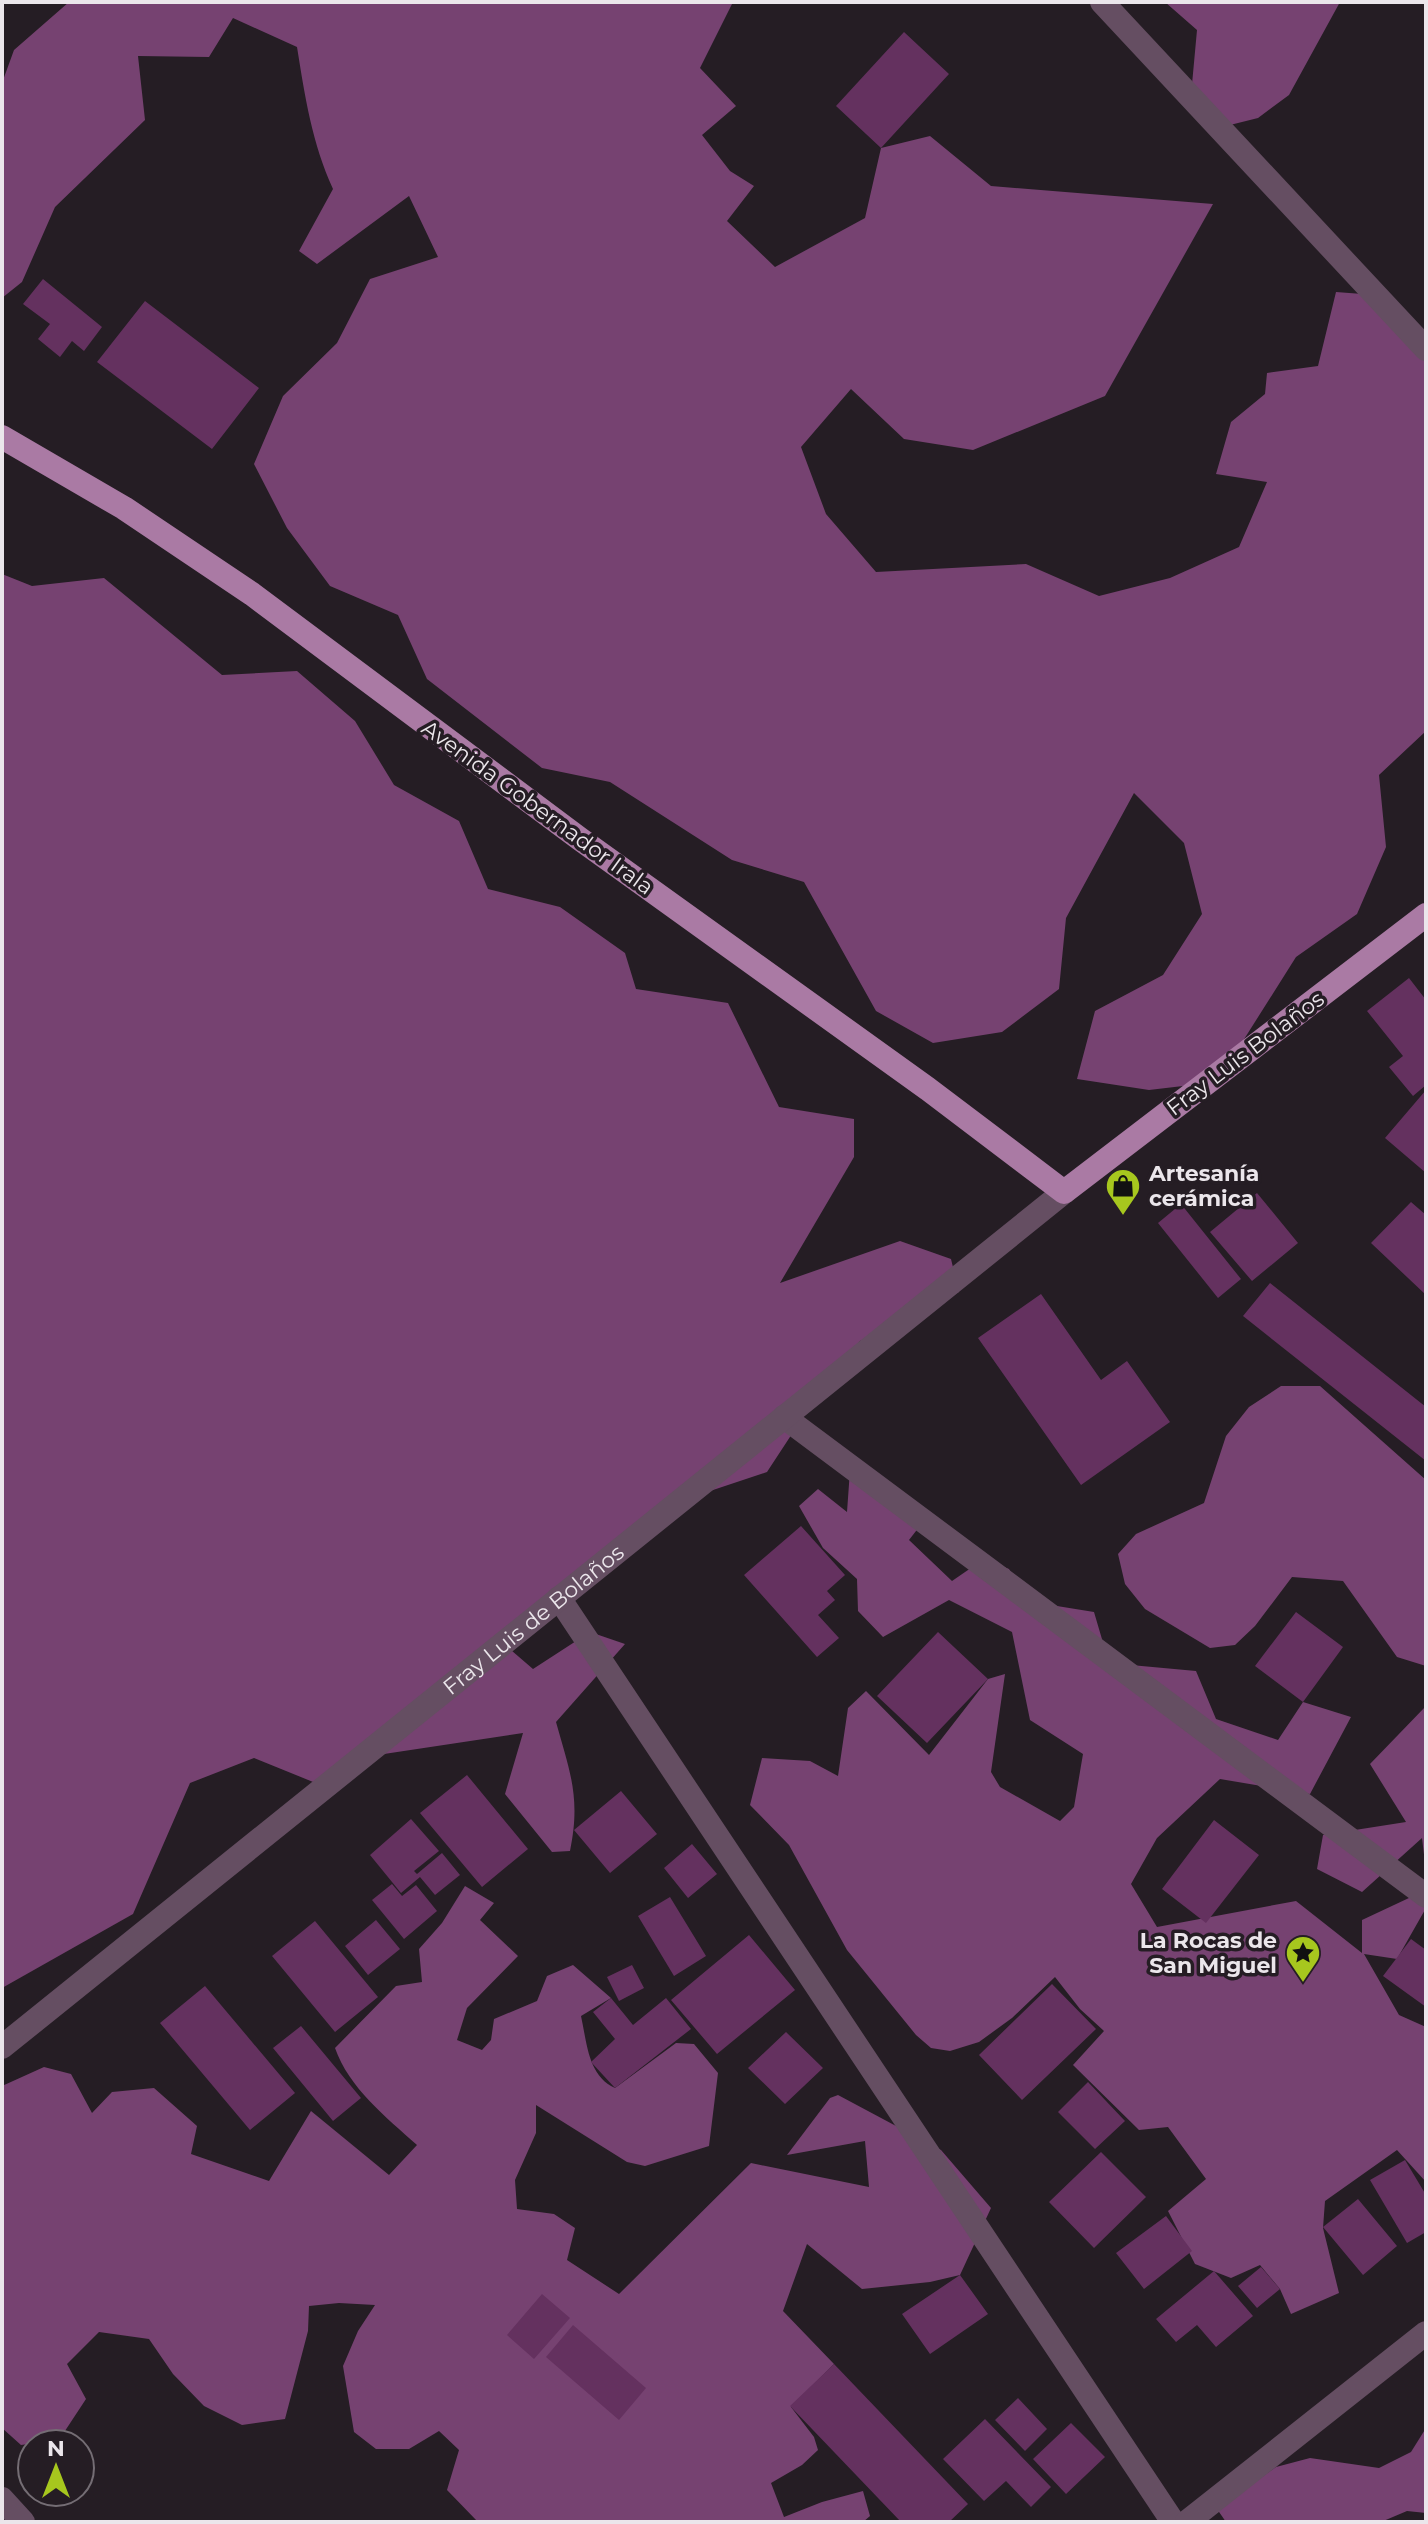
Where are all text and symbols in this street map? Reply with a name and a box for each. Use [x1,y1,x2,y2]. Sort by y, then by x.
street label: Avenida Gobernador Irala [417,714,659,901]
street label: Fray Luis Bolaños [1161,985,1330,1122]
place label: Artesanía cerámica [1148,1160,1259,1212]
shop icon: Artesanía cerámica [1104,1167,1142,1217]
street label: Fray Luis de Bolaños [438,1539,630,1701]
place label: La Rocas de San Miguel [1140,1927,1277,1979]
place icon: La Rocas de San Miguel [1284,1934,1322,1984]
north arrow [16,2428,96,2508]
text: N [47,2435,65,2462]

